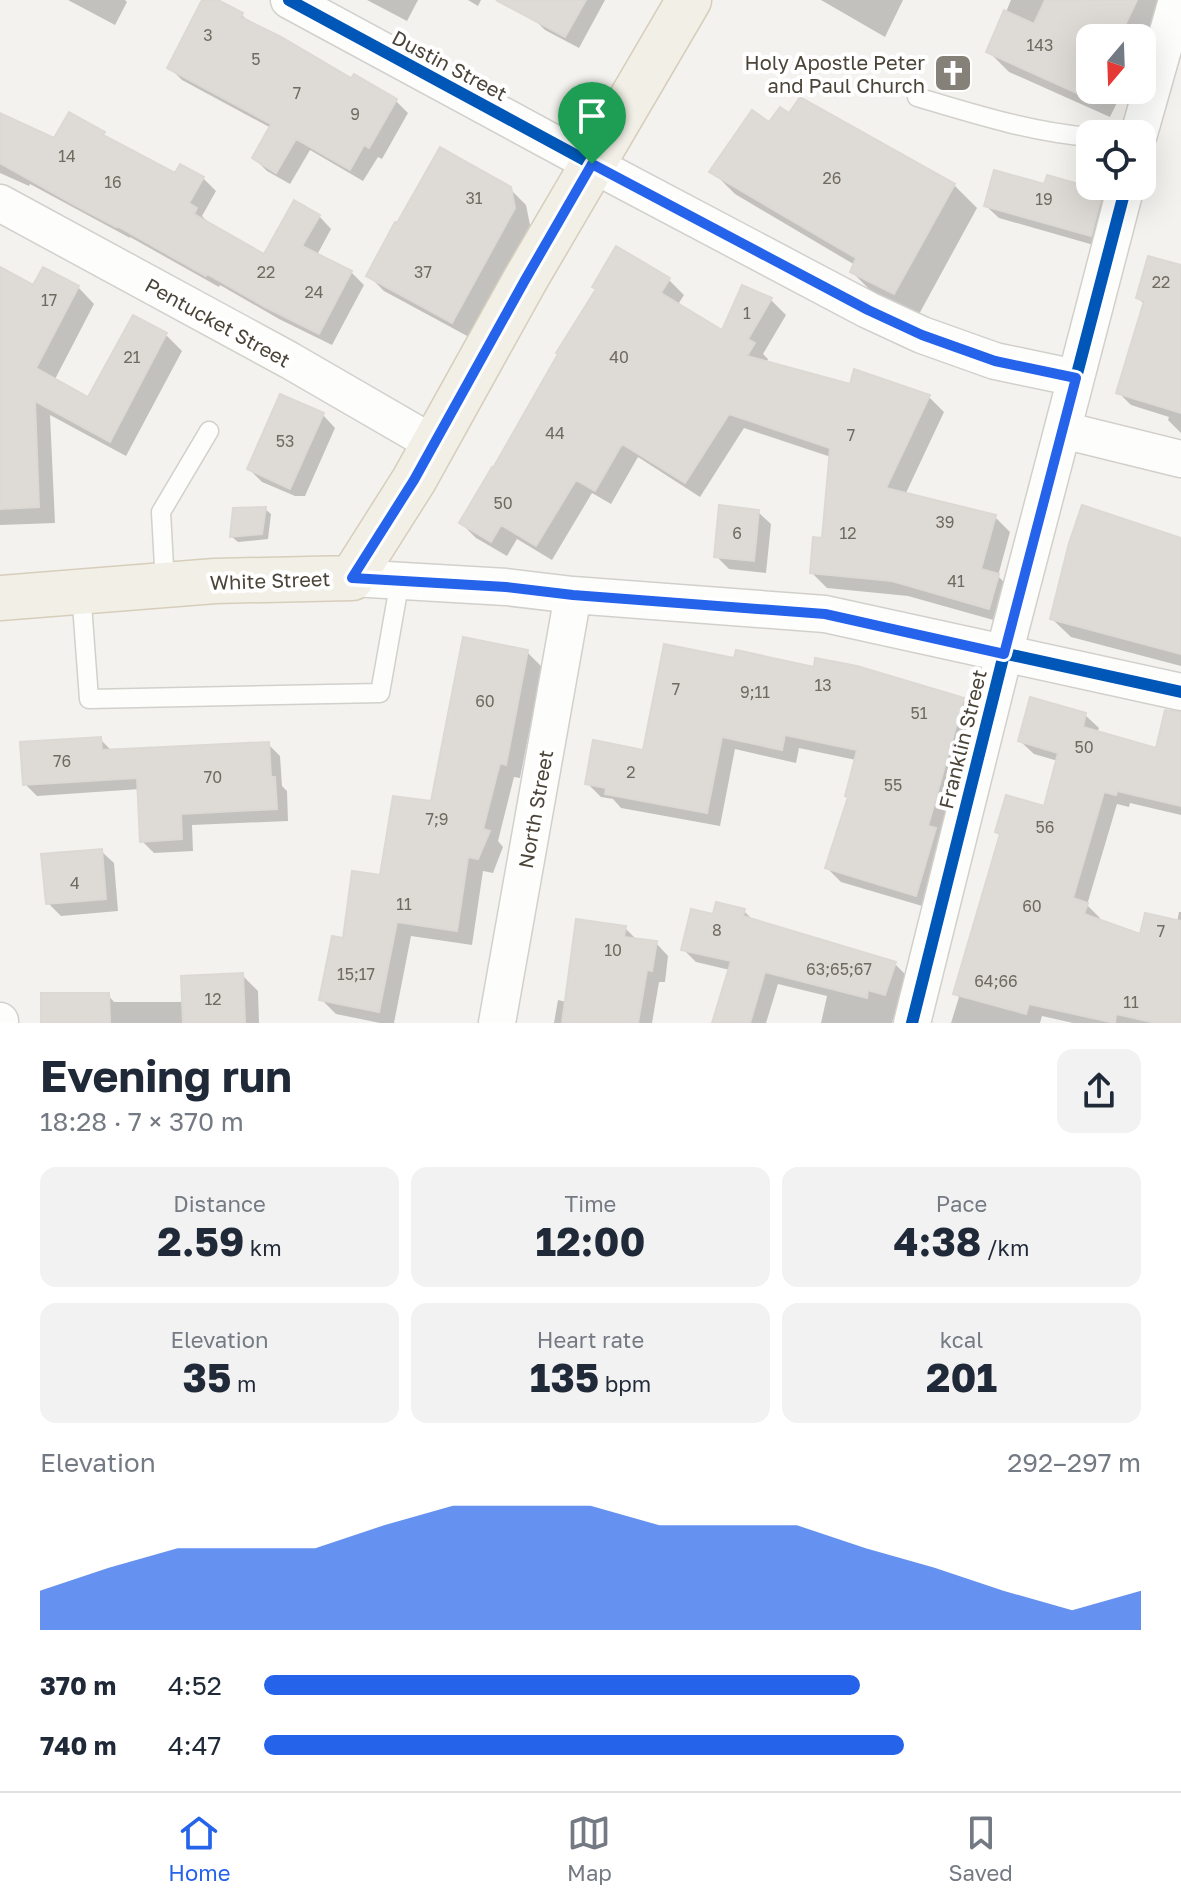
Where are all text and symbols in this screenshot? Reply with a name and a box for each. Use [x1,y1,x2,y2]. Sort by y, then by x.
north arrow [1076,24,1156,104]
map controls [1076,24,1156,200]
house number: 3 [203,25,213,45]
street label: Dustin Street [388,25,512,105]
house number: 143 [1027,35,1053,55]
house number: 5 [251,49,261,69]
place label: Holy Apostle Peter and Paul Church [745,50,925,97]
church icon: Holy Apostle Peter and Paul Church [932,52,974,94]
pin [558,82,626,164]
house number: 7 [293,83,301,103]
icon: arrive [570,94,614,138]
house number: 9 [350,104,360,124]
button: locate [1076,120,1156,200]
house number: 14 [58,146,76,166]
house number: 26 [823,168,841,188]
house number: 16 [104,172,122,192]
house number: 31 [465,188,483,208]
house number: 19 [1035,189,1053,209]
house number: 22 [257,262,275,282]
house number: 37 [414,262,432,282]
street label: Pentucket Street [141,272,295,372]
house number: 22 [1152,272,1170,292]
house number: 24 [304,282,324,302]
house number: 17 [41,290,57,310]
house number: 1 [743,303,751,323]
house number: 21 [123,347,141,367]
house number: 40 [609,347,629,367]
house number: 44 [545,423,565,443]
house number: 7 [847,425,855,445]
house number: 53 [276,431,294,451]
house number: 50 [493,493,513,513]
house number: 39 [935,512,955,532]
house number: 6 [732,523,742,543]
house number: 12 [839,523,857,543]
street label: White Street [209,566,331,594]
house number: 41 [947,571,965,591]
street label: Franklin Street [933,667,991,811]
house number: 13 [814,675,832,695]
house number: 7 [672,679,680,699]
house number: 9;11 [740,682,770,702]
house number: 60 [475,691,495,711]
house number: 51 [910,703,928,723]
house number: 50 [1074,737,1094,757]
street label: North Street [513,748,557,870]
house number: 76 [53,751,71,771]
house number: 2 [626,762,636,782]
house number: 70 [204,767,222,787]
house number: 55 [884,775,902,795]
house number: 7;9 [426,809,448,829]
house number: 56 [1036,817,1054,837]
house number: 4 [70,873,80,893]
house number: 11 [396,894,412,914]
house number: 60 [1022,896,1042,916]
house number: 8 [712,920,722,940]
house number: 7 [1157,921,1165,941]
house number: 10 [604,940,622,960]
house number: 63;65;67 [806,959,872,979]
house number: 15;17 [337,964,375,984]
house number: 64;66 [974,971,1018,991]
house number: 12 [204,989,222,1009]
house number: 11 [1123,992,1139,1012]
text: Evening run [40,1049,292,1102]
button: share [1057,1049,1141,1133]
text: 18:28 · 7 × 370 m [40,1106,244,1137]
text: Distance [173,1190,266,1217]
text: Time [565,1190,616,1217]
text: Pace [936,1190,987,1217]
text: 2.59 [157,1217,244,1265]
text: 12:00 [536,1217,645,1265]
text: 4:38 [894,1217,981,1265]
text: km [244,1234,282,1261]
text: /km [981,1234,1029,1261]
text: Elevation [171,1326,268,1353]
text: Heart rate [537,1326,644,1353]
text: kcal [940,1326,983,1353]
text: 35 [183,1353,231,1401]
text: 135 [530,1353,599,1401]
text: 201 [926,1353,997,1401]
text: m [231,1370,256,1397]
text: bpm [599,1370,651,1397]
text: Elevation [40,1447,156,1478]
text: 292–297 m [1007,1447,1141,1478]
text: 370 m [40,1670,116,1701]
text: 4:52 [168,1670,222,1701]
text: 740 m [40,1730,117,1761]
text: 4:47 [168,1730,221,1761]
tab: Home [168,1811,230,1886]
tab: Map [567,1811,612,1886]
tab: Saved [948,1811,1013,1886]

